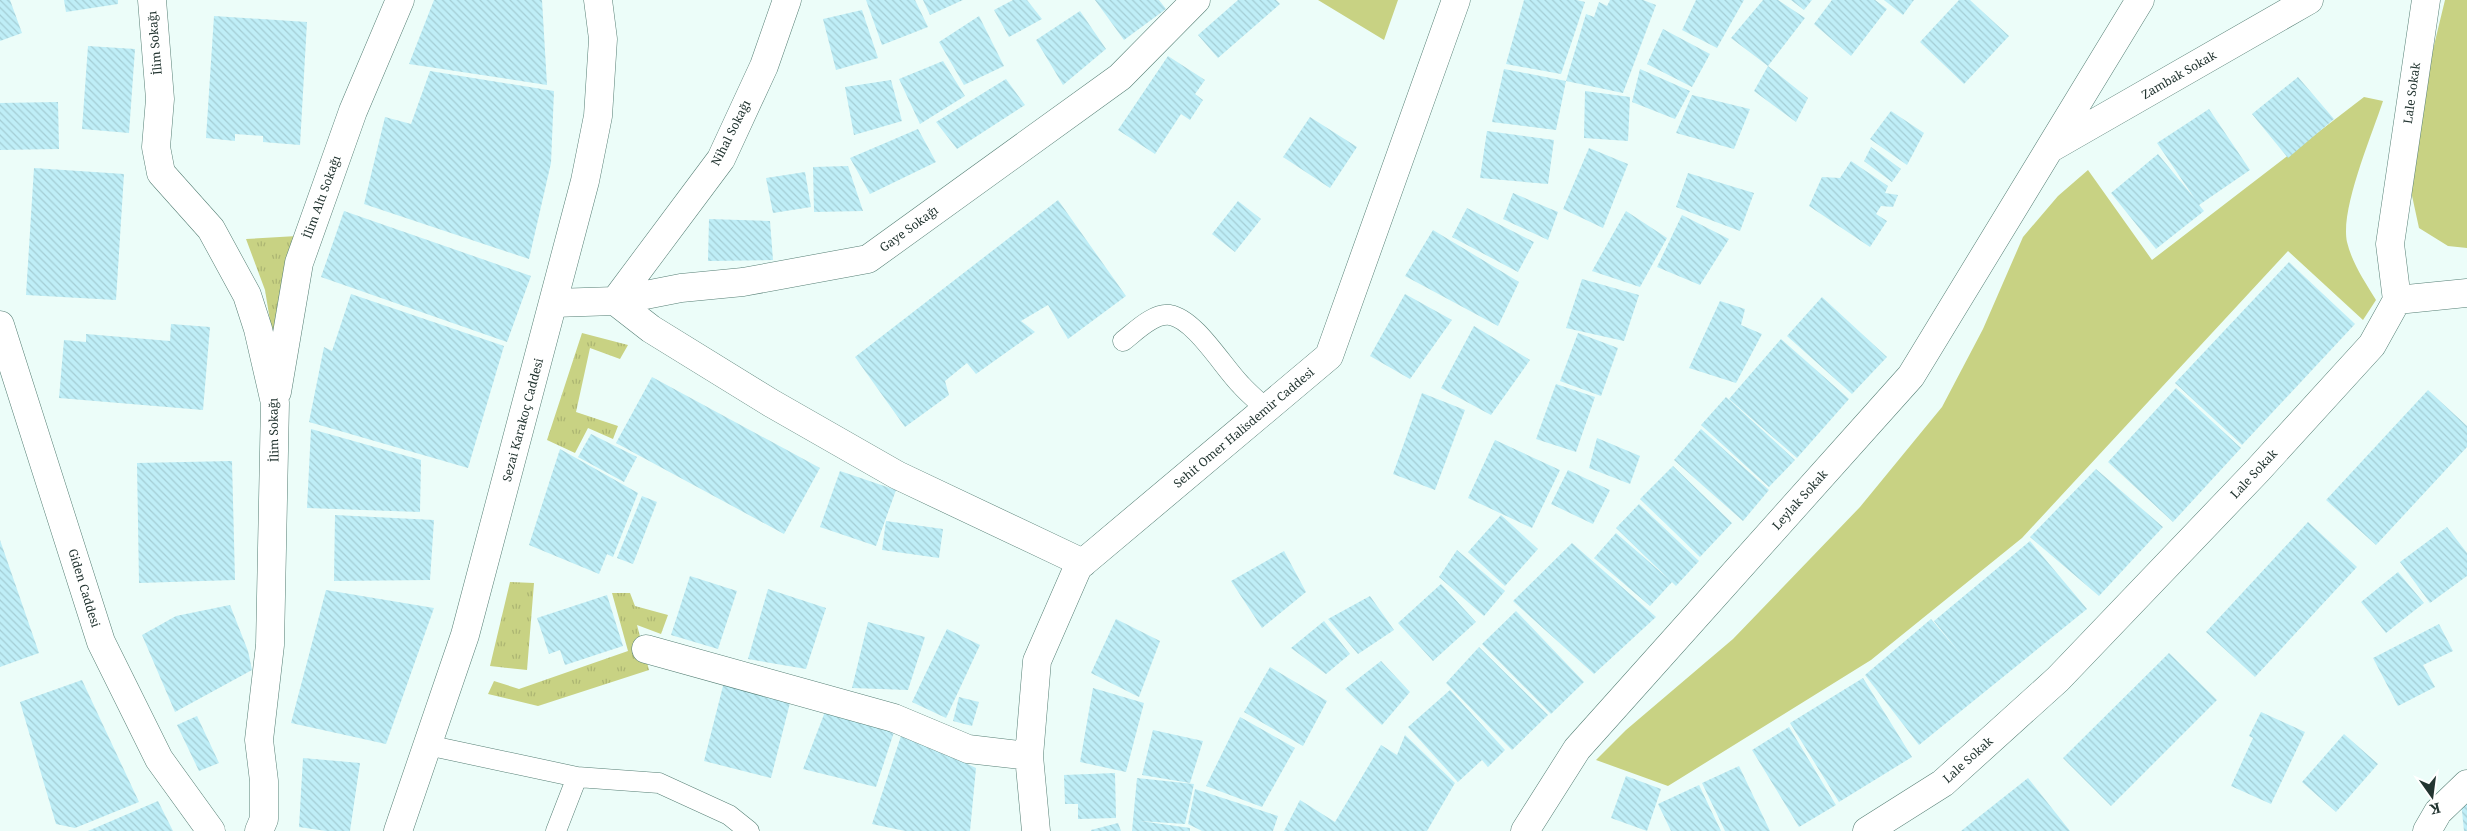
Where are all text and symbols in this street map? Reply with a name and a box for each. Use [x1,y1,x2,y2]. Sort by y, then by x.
street label: İlim Sokağı [143,10,166,76]
street label: Zambak Sokak [2138,46,2220,103]
street label: Lale Sokak [2399,60,2424,125]
street label: Nihal Sokağı [707,97,754,169]
street label: İlim Altı Sokağı [299,153,345,241]
street label: Gaye Sokağı [876,201,942,256]
street label: Sezai Karakoç Caddesi [498,356,547,484]
street label: Sehit Omer Halisdemir Caddesi [1170,364,1318,492]
street label: İlim Sokağı [264,398,283,462]
street label: Lale Sokak [2226,445,2282,502]
street label: Leylak Sokak [1768,465,1832,533]
street label: Giden Caddesi [64,546,105,630]
street label: Lale Sokak [1939,732,1997,787]
north arrow [2407,771,2457,821]
text: K [2427,799,2443,820]

